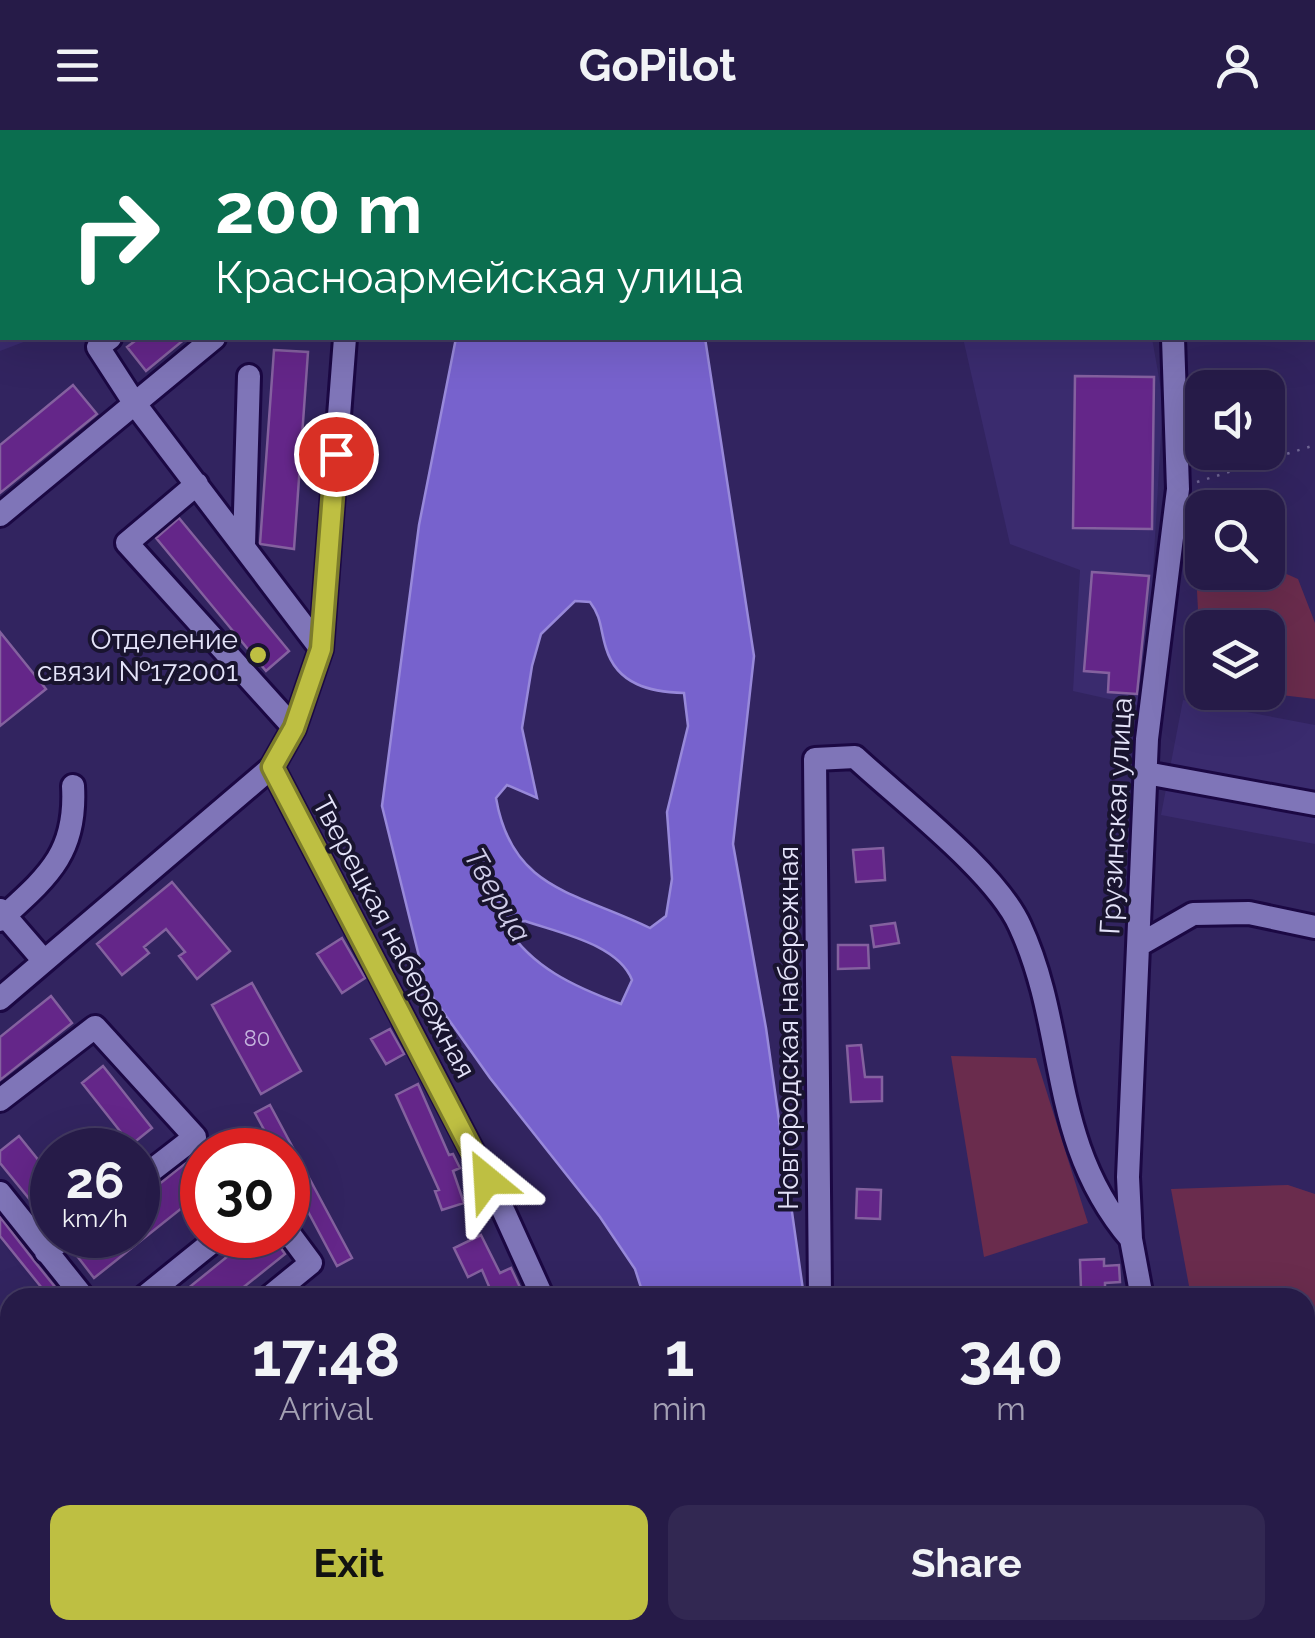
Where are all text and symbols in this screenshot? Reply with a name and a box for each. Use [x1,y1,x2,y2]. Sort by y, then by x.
icon: menu [50,38,105,93]
icon: person [1210,38,1265,93]
text: GoPilot [579,39,736,92]
text: 200 m [215,167,422,249]
icon: right [50,170,180,300]
text: Красноармейская улица [215,251,744,304]
map controls [1185,370,1285,710]
button: sound [1185,370,1285,470]
pin [294,412,379,497]
icon: arrive [309,427,364,482]
button: search [1185,490,1285,590]
button: layers [1185,610,1285,710]
place label: Отделение связи №172001 [37,623,238,688]
marker: Отделение связи №172001 [247,644,269,666]
street label: Грузинская улица [1093,697,1139,935]
street label: Тверецкая набережная [306,791,482,1083]
water label: Тверца [457,842,539,948]
street label: Новгородская набережная [772,846,805,1210]
house number: 80 [244,1025,270,1051]
speed limit sign: 30 [180,1128,310,1258]
position arrow [435,1128,539,1232]
text: 26 [66,1151,124,1210]
text: km/h [62,1203,128,1233]
text: 17:48 [252,1320,400,1390]
text: 1 [665,1320,694,1390]
text: 340 [959,1320,1063,1390]
text: Arrival [279,1390,373,1427]
text: min [652,1390,707,1427]
text: m [996,1390,1026,1427]
button: Exit [50,1505,648,1620]
button: Share [668,1505,1265,1620]

